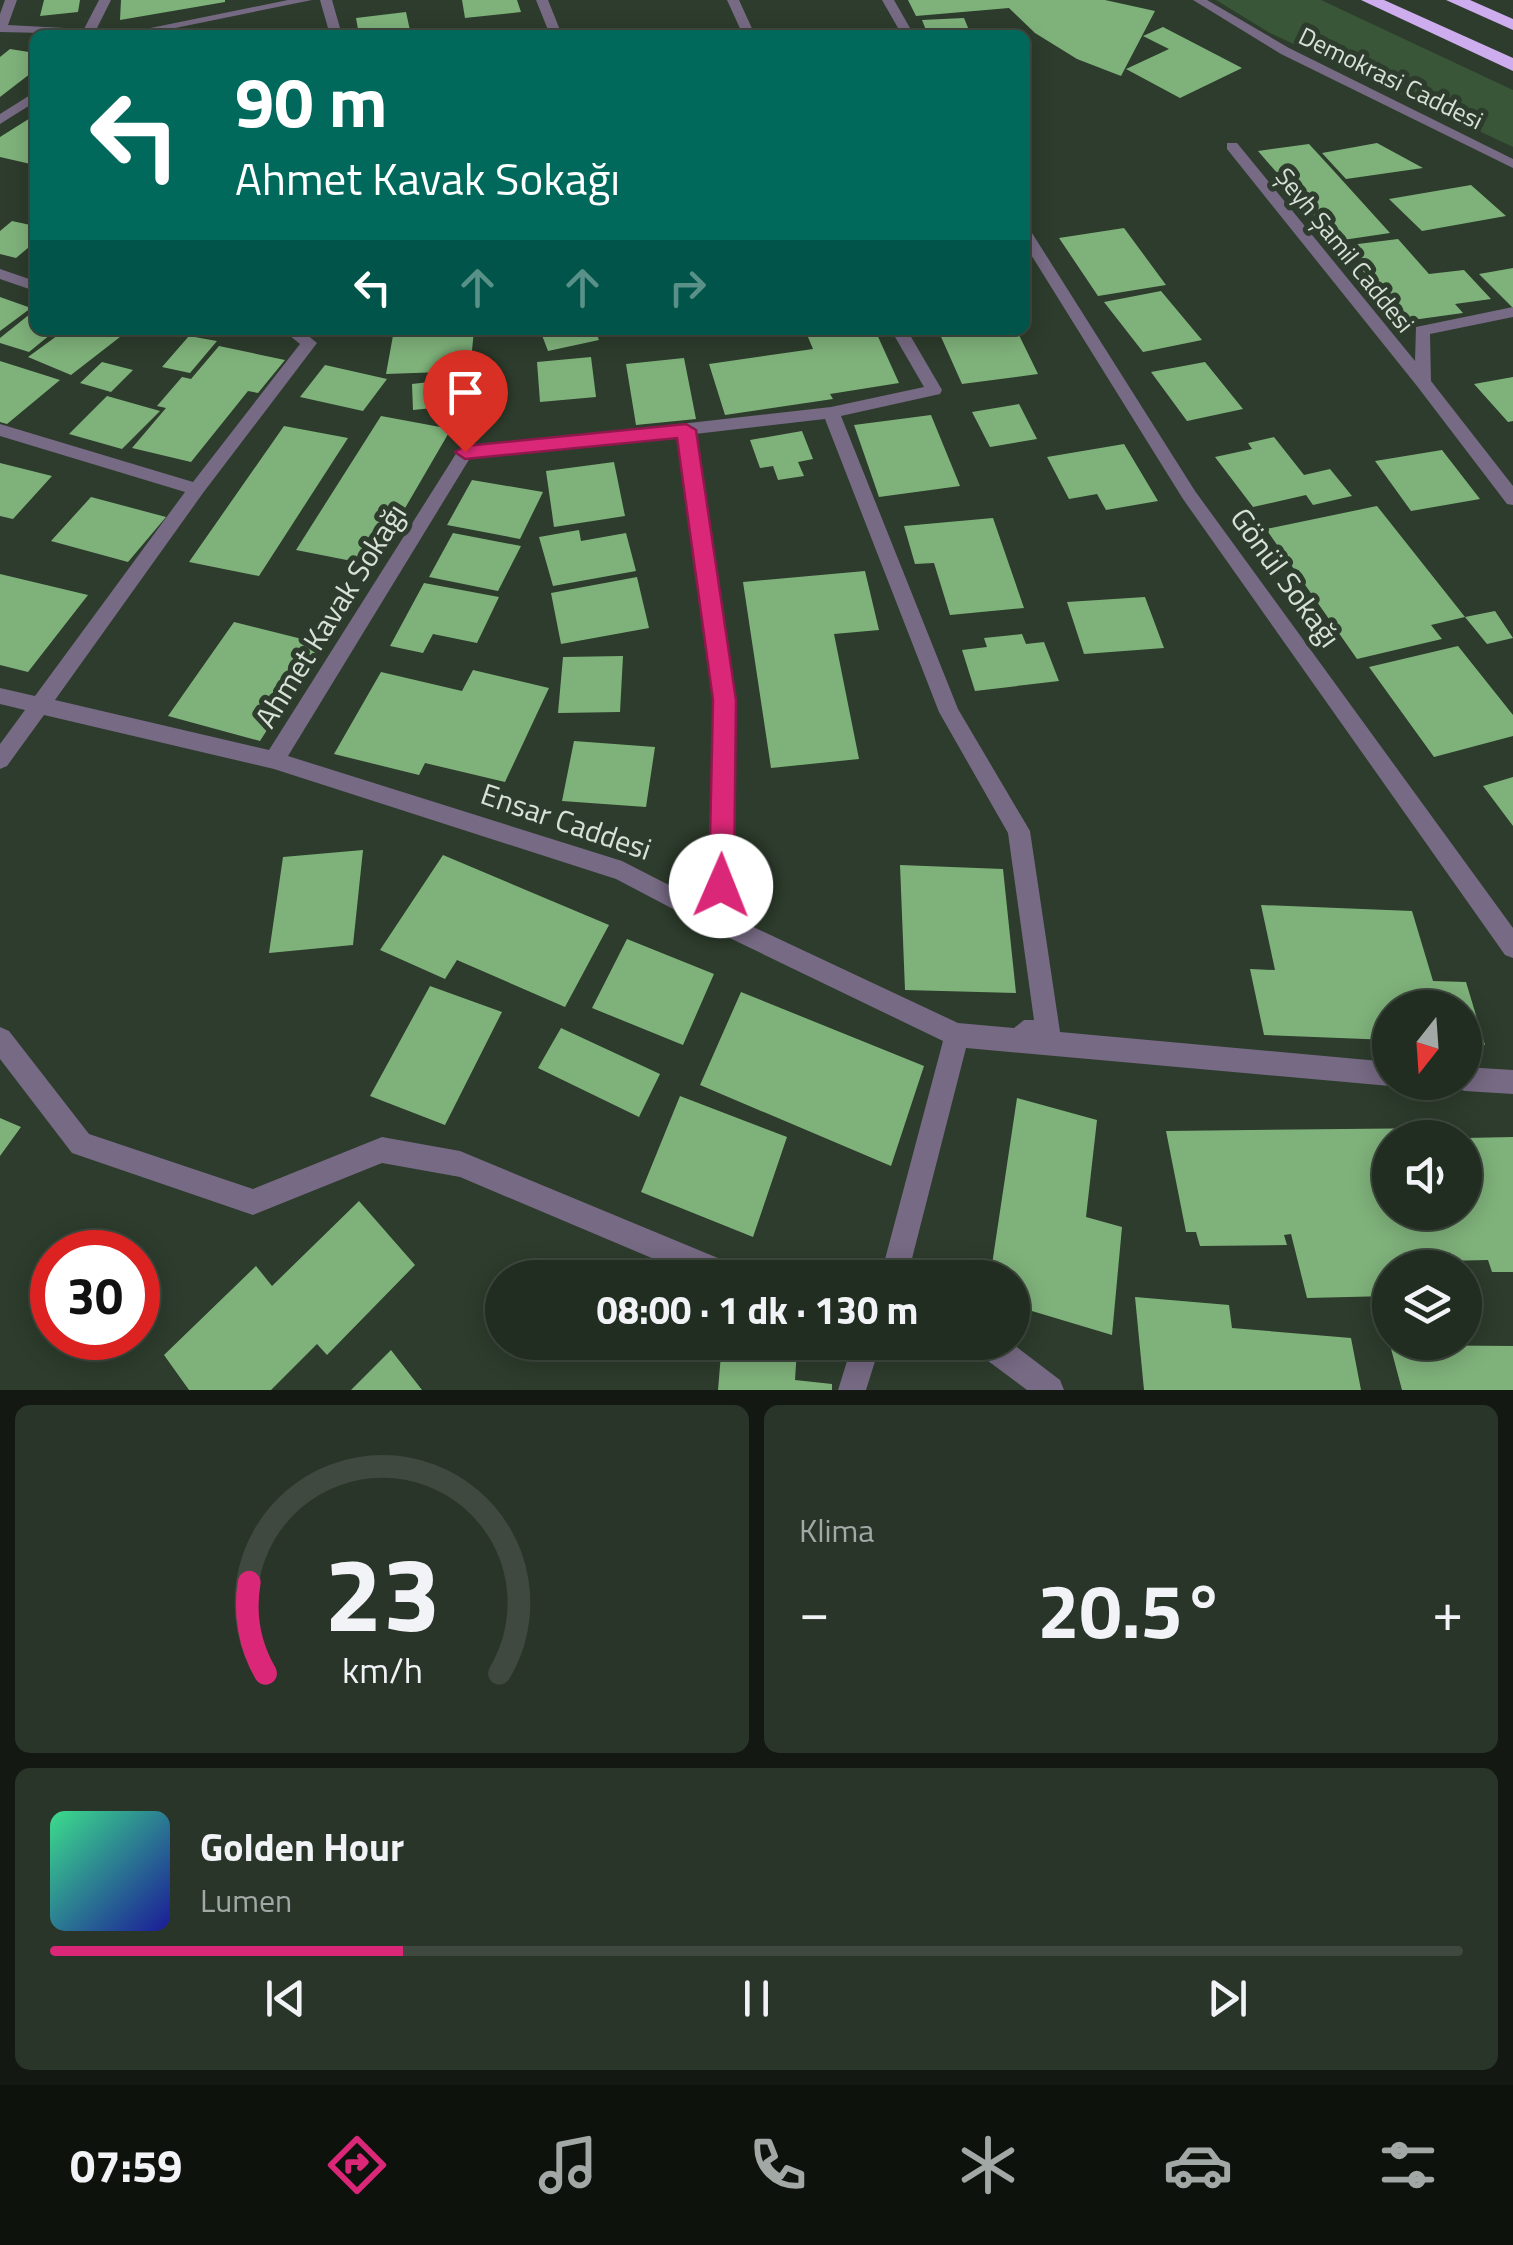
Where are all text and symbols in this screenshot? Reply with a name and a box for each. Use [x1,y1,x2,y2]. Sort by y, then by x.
street label: Demokrasi Caddesi [1292,17,1490,139]
text: 90 m [235,48,388,154]
icon: left [70,70,200,200]
text: Ahmet Kavak Sokağı [235,144,620,212]
street label: Şeyh Şamil Caddesi [1266,159,1424,341]
icon: left [345,260,400,315]
icon: ahead [450,260,505,315]
icon: ahead [555,260,610,315]
icon: right [660,260,715,315]
pin [423,350,508,453]
icon: arrive [438,365,493,420]
street label: Ahmet Kavak Sokağı [243,494,418,737]
street label: Gönül Sokağı [1219,498,1352,657]
street label: Ensar Caddesi [475,770,658,872]
position arrow [669,834,773,938]
north arrow [1372,990,1482,1100]
map controls [1372,990,1482,1360]
button: sound [1372,1120,1482,1230]
speed limit sign: 30 [30,1230,160,1360]
button: layers [1372,1250,1482,1360]
text: 08:00 · 1 dk · 130 m [597,1281,918,1339]
text: Klima [799,1506,874,1554]
text: 23 [324,1513,440,1671]
text: 20.5° [1037,1553,1225,1667]
text: − [799,1569,830,1652]
text: + [1432,1569,1463,1652]
text: km/h [342,1642,422,1697]
text: Golden Hour [200,1818,404,1876]
text: Lumen [200,1876,292,1924]
icon: previous [258,1971,313,2026]
icon: pause [729,1971,784,2026]
icon: next [1200,1971,1255,2026]
icon: directions [322,2130,392,2200]
icon: music [533,2130,603,2200]
icon: phone [743,2130,813,2200]
icon: climate [953,2130,1023,2200]
icon: car [1163,2130,1233,2200]
icon: filters [1373,2130,1443,2200]
text: 07:59 [70,2131,182,2199]

